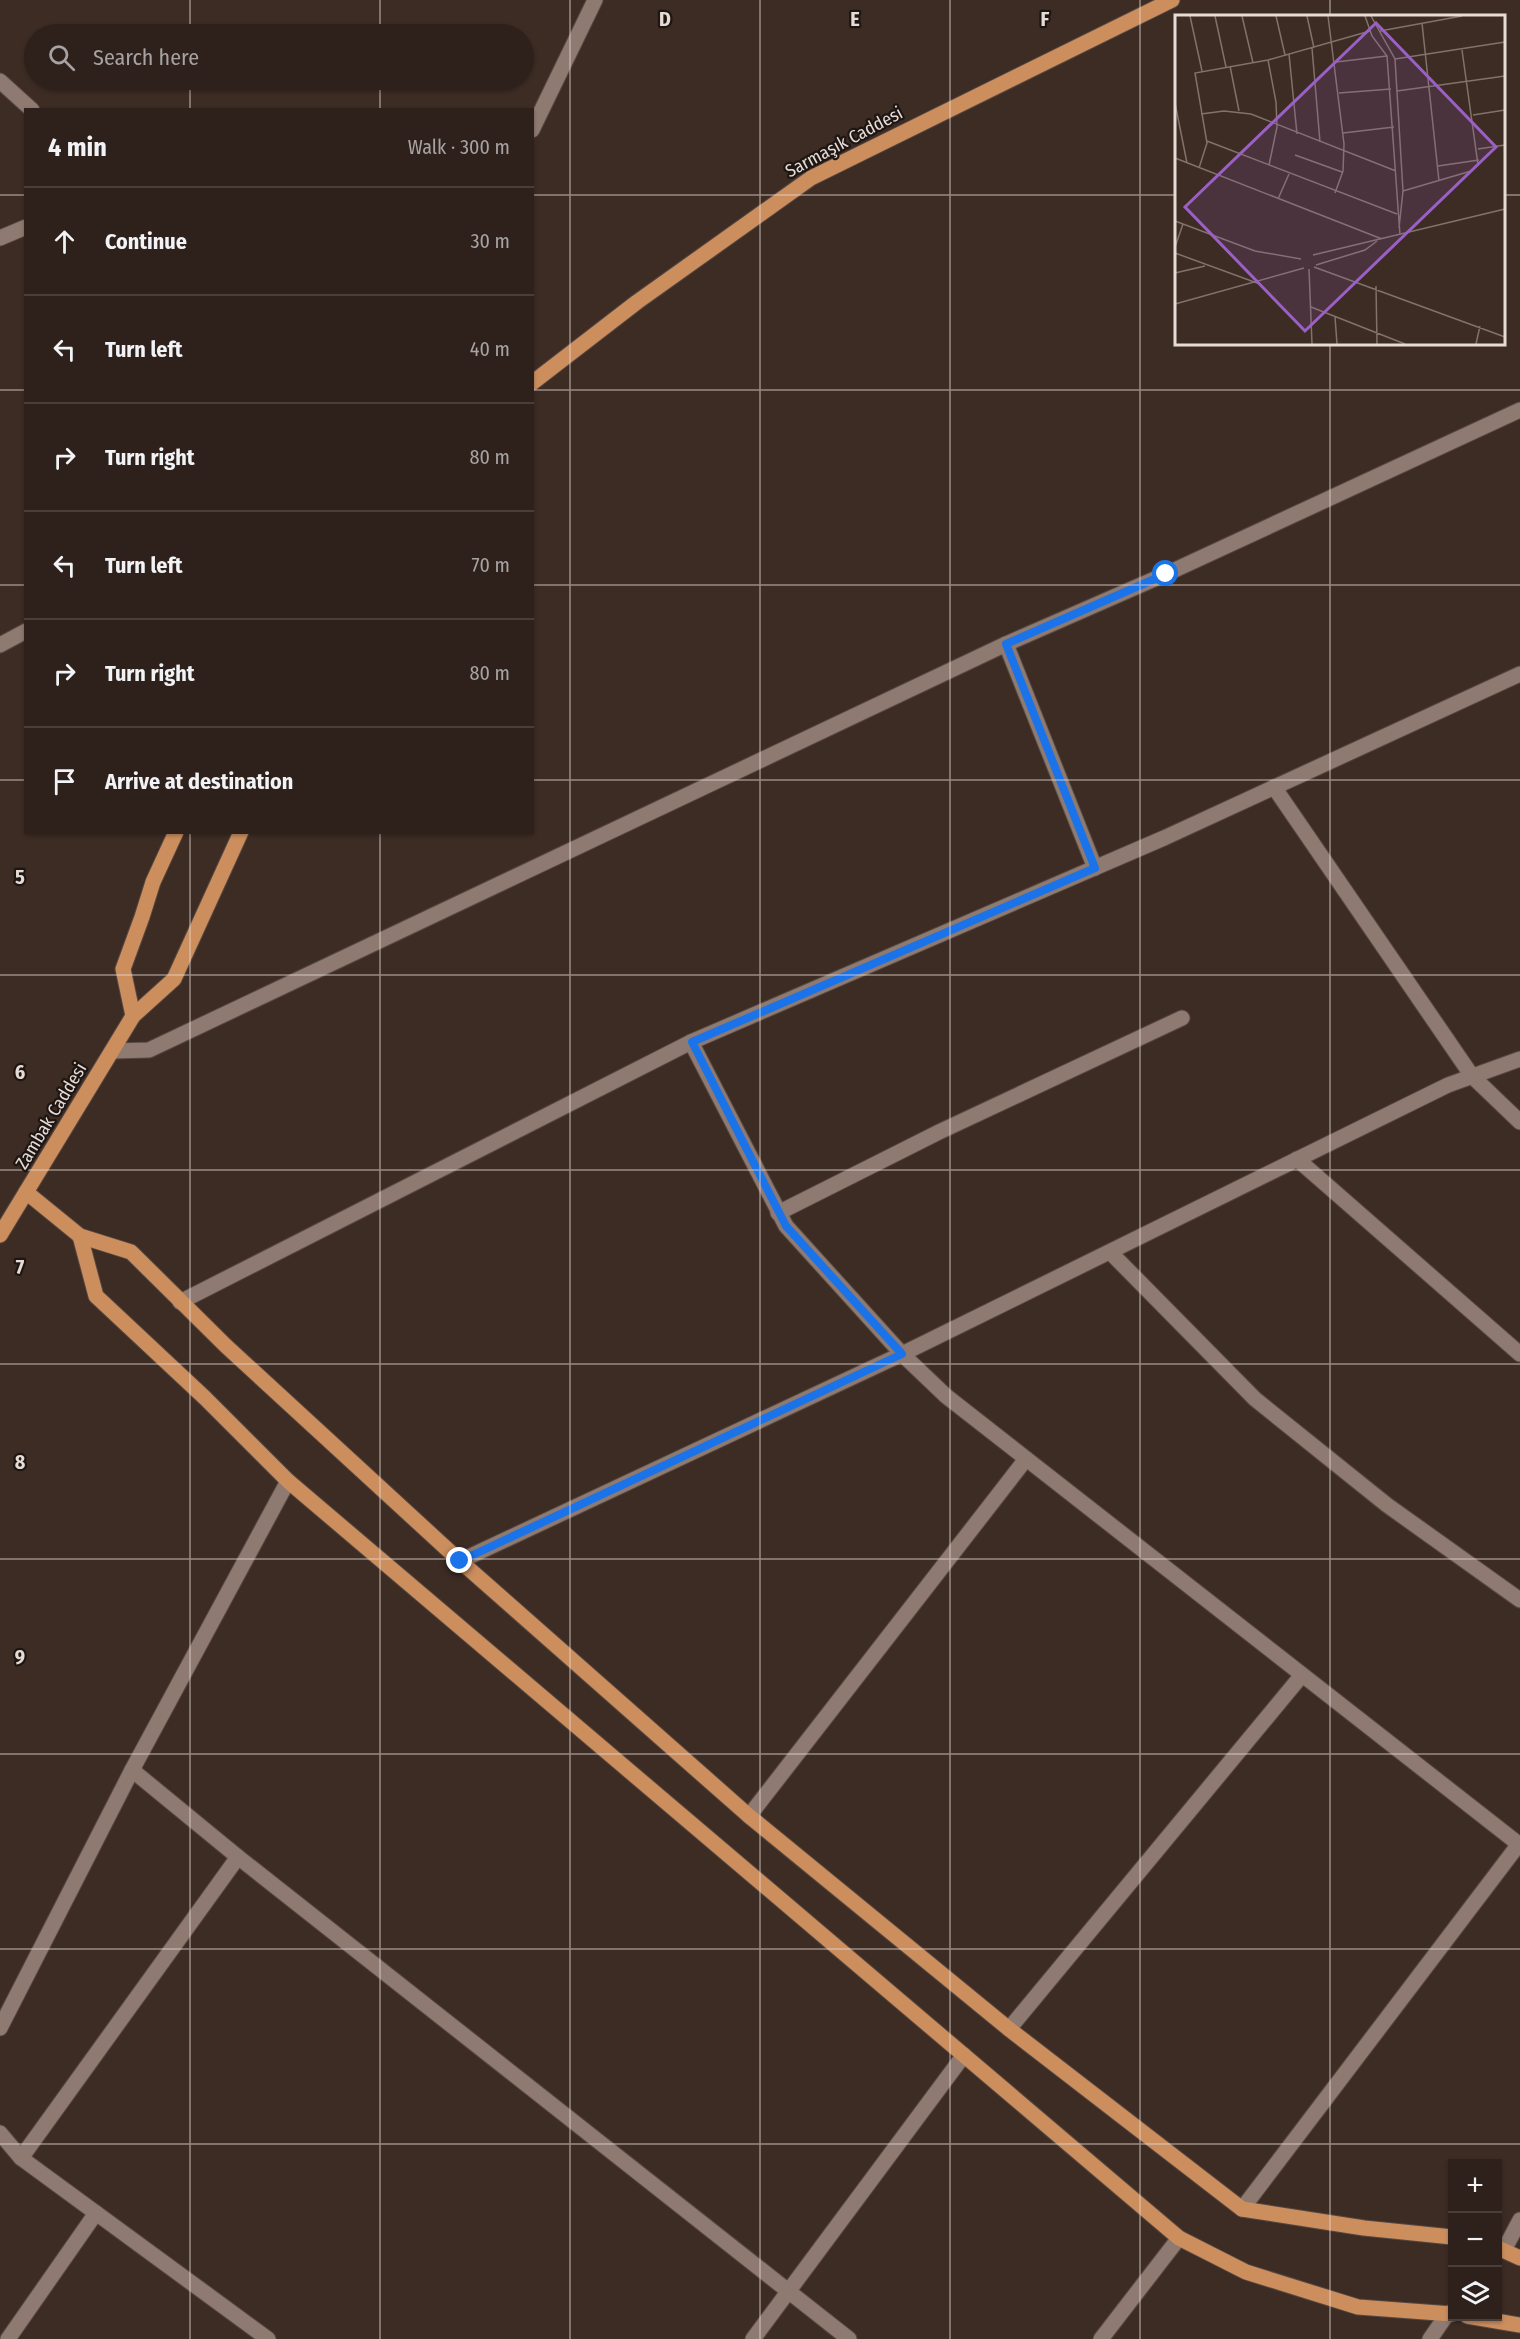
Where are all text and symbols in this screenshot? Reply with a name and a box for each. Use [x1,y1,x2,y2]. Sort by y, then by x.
text: D [659,7,671,31]
text: E [850,7,860,31]
text: F [1041,7,1050,31]
inset map [1175,15,1505,345]
search box [24,24,534,90]
icon: search [45,41,78,74]
text: Search here [93,44,199,71]
street label: Sarmaşık Caddesi [782,102,906,182]
text: 4 min [48,132,107,163]
text: Walk · 300 m [408,135,510,159]
icon: ahead [48,225,81,258]
text: Continue [105,228,187,255]
text: 30 m [470,229,510,253]
icon: left [48,333,81,366]
text: Turn left [105,336,183,363]
text: 40 m [470,337,510,361]
icon: right [48,441,81,474]
text: Turn right [105,444,194,471]
text: 80 m [470,445,510,469]
icon: left [48,549,81,582]
text: Turn left [105,552,183,579]
text: 70 m [472,553,510,577]
route start [1152,560,1178,586]
icon: right [48,657,81,690]
text: Turn right [105,660,194,687]
text: 80 m [470,661,510,685]
icon: arrive [48,765,81,798]
text: Arrive at destination [105,768,293,795]
text: 5 [15,865,25,889]
street label: Zambak Caddesi [11,1059,91,1173]
text: 6 [15,1060,25,1084]
text: 7 [16,1255,25,1279]
text: 8 [15,1450,26,1474]
route end [446,1547,472,1573]
text: 9 [15,1645,25,1669]
map controls [1448,2159,1502,2321]
button: + [1448,2159,1502,2213]
button: − [1448,2213,1502,2267]
button: layers [1448,2267,1502,2321]

